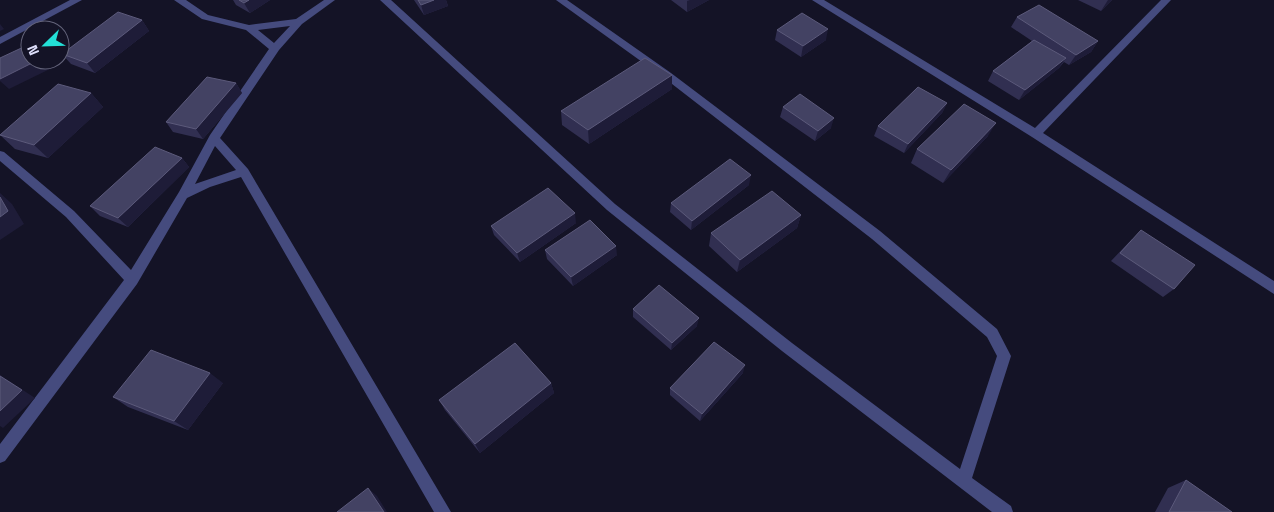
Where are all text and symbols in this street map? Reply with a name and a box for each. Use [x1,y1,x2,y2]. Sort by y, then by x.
north arrow [20,20,70,70]
text: N [23,42,43,58]

